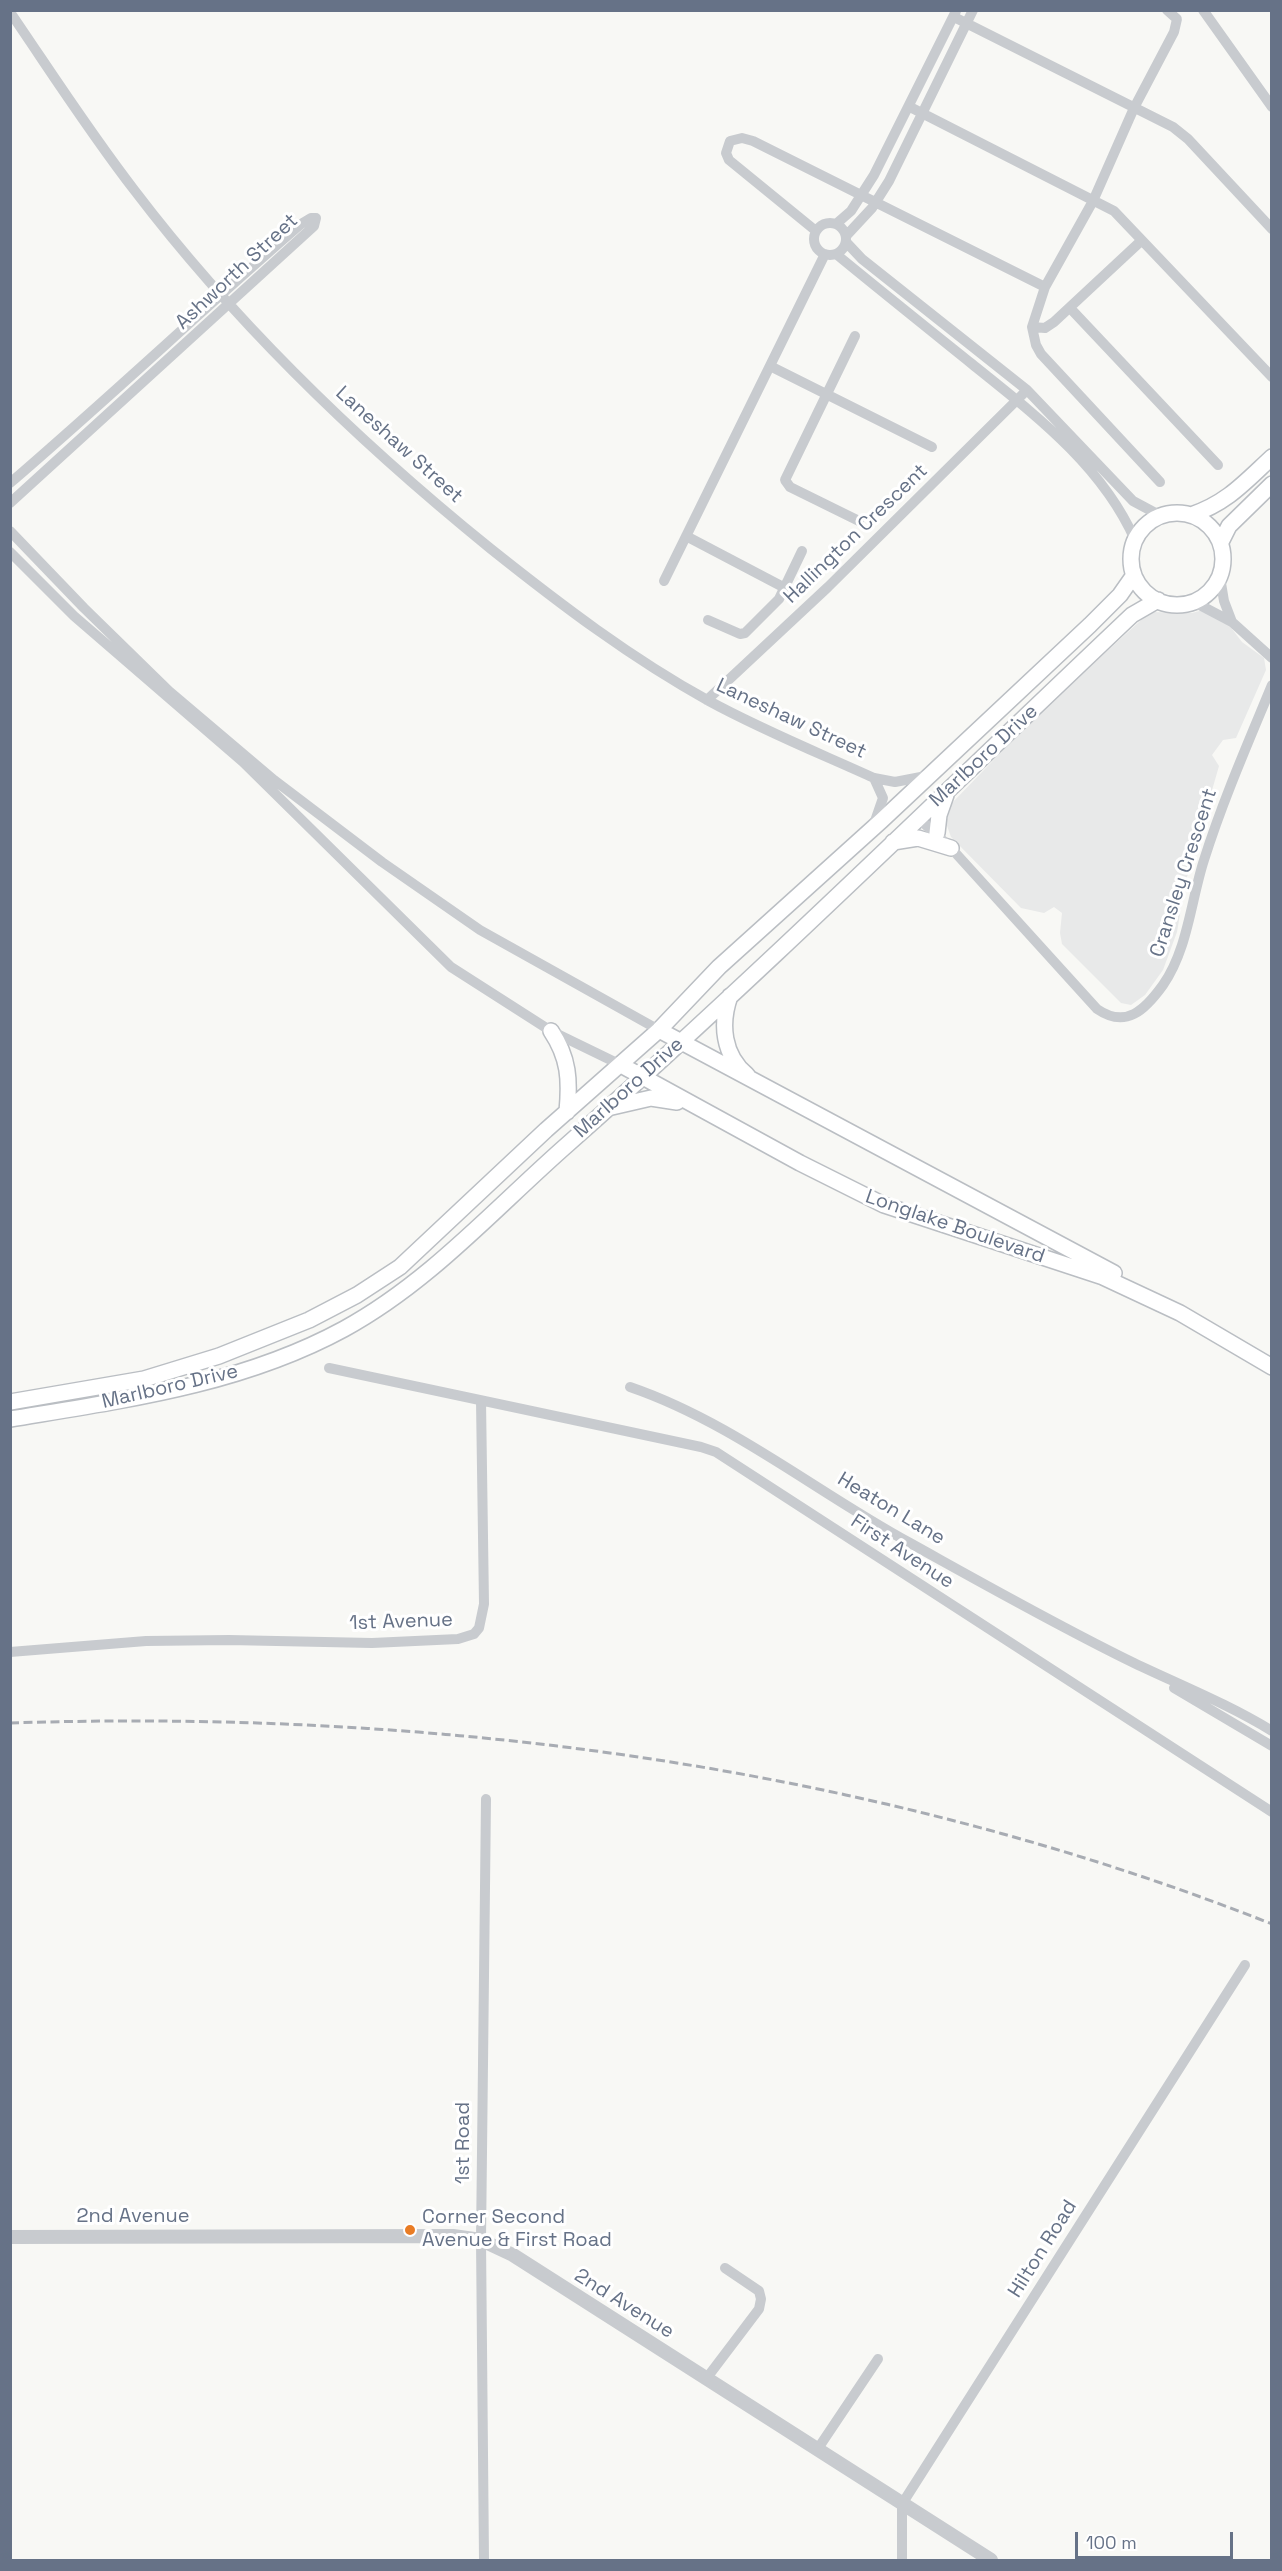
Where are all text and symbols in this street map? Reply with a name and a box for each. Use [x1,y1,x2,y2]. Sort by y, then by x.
street label: Ashworth Street [171,209,303,335]
street label: Laneshaw Street [330,382,468,508]
street label: Hallington Crescent [779,459,933,609]
street label: Laneshaw Street [712,674,870,764]
street label: Marlboro Drive [925,700,1043,812]
street label: Cransley Crescent [1145,786,1223,960]
street label: Marlboro Drive [569,1033,689,1143]
street label: Longlake Boulevard [862,1185,1048,1269]
street label: Marlboro Drive [100,1360,240,1414]
street label: Heaton Lane [833,1468,949,1550]
street label: First Avenue [846,1510,958,1594]
street label: 1st Avenue [349,1608,453,1636]
street label: 1st Road [452,2102,476,2184]
street label: Hilton Road [1004,2196,1082,2302]
street label: 2nd Avenue [77,2205,189,2229]
place label: Corner Second Avenue & First Road [422,2206,612,2253]
marker: Corner Second Avenue & First Road [403,2223,417,2237]
street label: 2nd Avenue [570,2264,678,2344]
scale bar [1078,2520,1236,2558]
text: 100 m [1086,2531,1137,2554]

